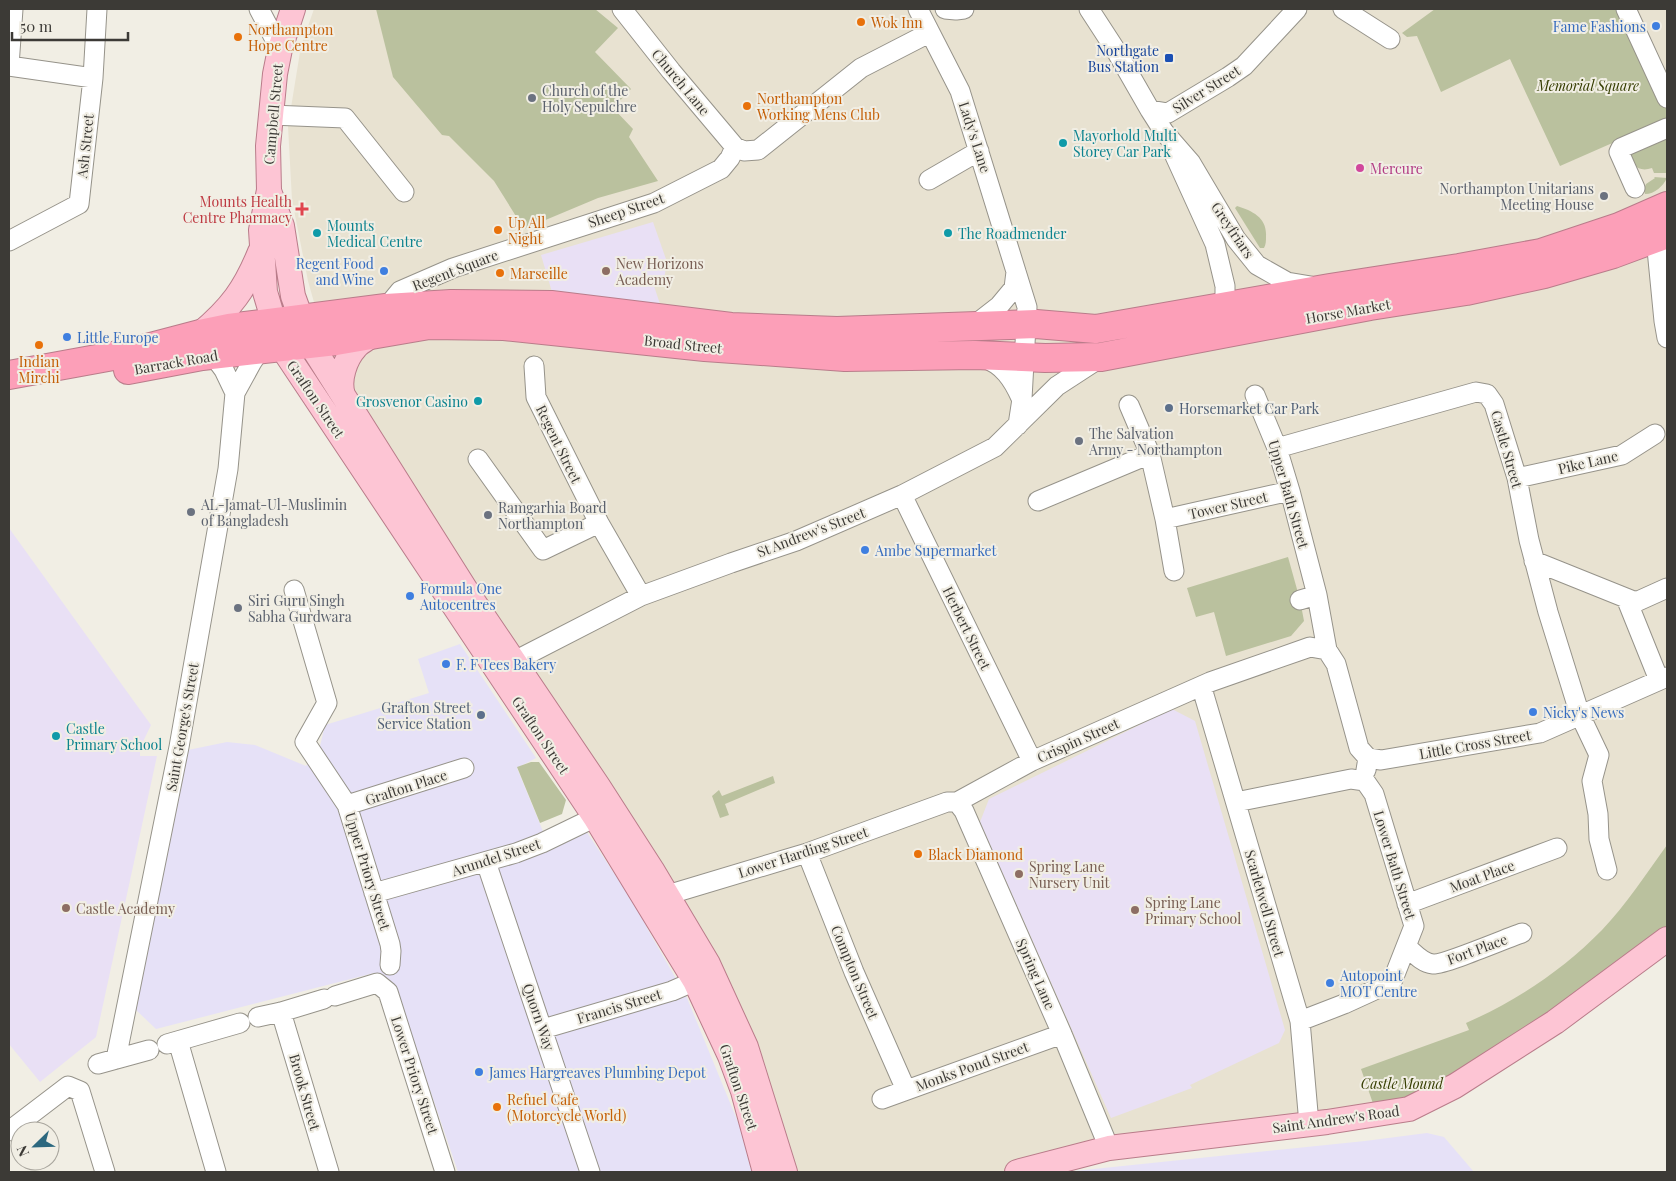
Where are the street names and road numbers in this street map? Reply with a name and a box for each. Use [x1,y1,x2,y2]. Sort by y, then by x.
street label: Church Lane [648,45,714,119]
street label: Silver Street [1169,60,1244,117]
street label: Campbell Street [259,62,287,165]
street label: Lady's Lane [955,99,995,175]
street label: Ash Street [72,112,98,180]
street label: Sheep Street [585,188,668,232]
street label: Greyfriars [1207,198,1259,262]
street label: Regent Square [409,245,501,295]
street label: Horse Market [1304,294,1393,328]
street label: Broad Street [643,330,724,358]
street label: Barrack Road [133,345,219,379]
street label: Grafton Street [283,356,350,442]
street label: Regent Street [532,402,587,487]
street label: Castle Street [1487,408,1527,491]
street label: Upper Bath Street [1264,438,1314,551]
street label: Pike Lane [1556,446,1620,478]
street label: Tower Street [1187,486,1270,523]
street label: St Andrew's Street [754,502,869,561]
street label: Herbert Street [939,583,996,674]
street label: Saint George's Street [161,660,203,793]
street label: Grafton Street [508,692,575,778]
street label: Crispin Street [1034,713,1123,767]
street label: Little Cross Street [1418,725,1533,763]
street label: Grafton Place [363,765,449,809]
street label: Lower Bath Street [1369,808,1421,923]
street label: Upper Priory Street [341,810,395,933]
street label: Lower Harding Street [736,822,871,882]
street label: Arundel Street [448,833,544,881]
street label: Scarletwell Street [1241,848,1290,959]
street label: Moat Place [1447,855,1517,897]
street label: Compton Street [827,922,884,1023]
street label: Fort Place [1444,929,1510,969]
street label: Spring Lane [1012,936,1060,1012]
street label: Quorn Way [519,981,559,1053]
street label: Francis Street [574,984,665,1028]
street label: Lower Priory Street [387,1013,443,1137]
street label: Monks Pond Street [913,1036,1032,1095]
street label: Grafton Street [715,1041,763,1134]
street label: Brook Street [285,1052,325,1133]
street label: Saint Andrew's Road [1271,1101,1401,1137]

